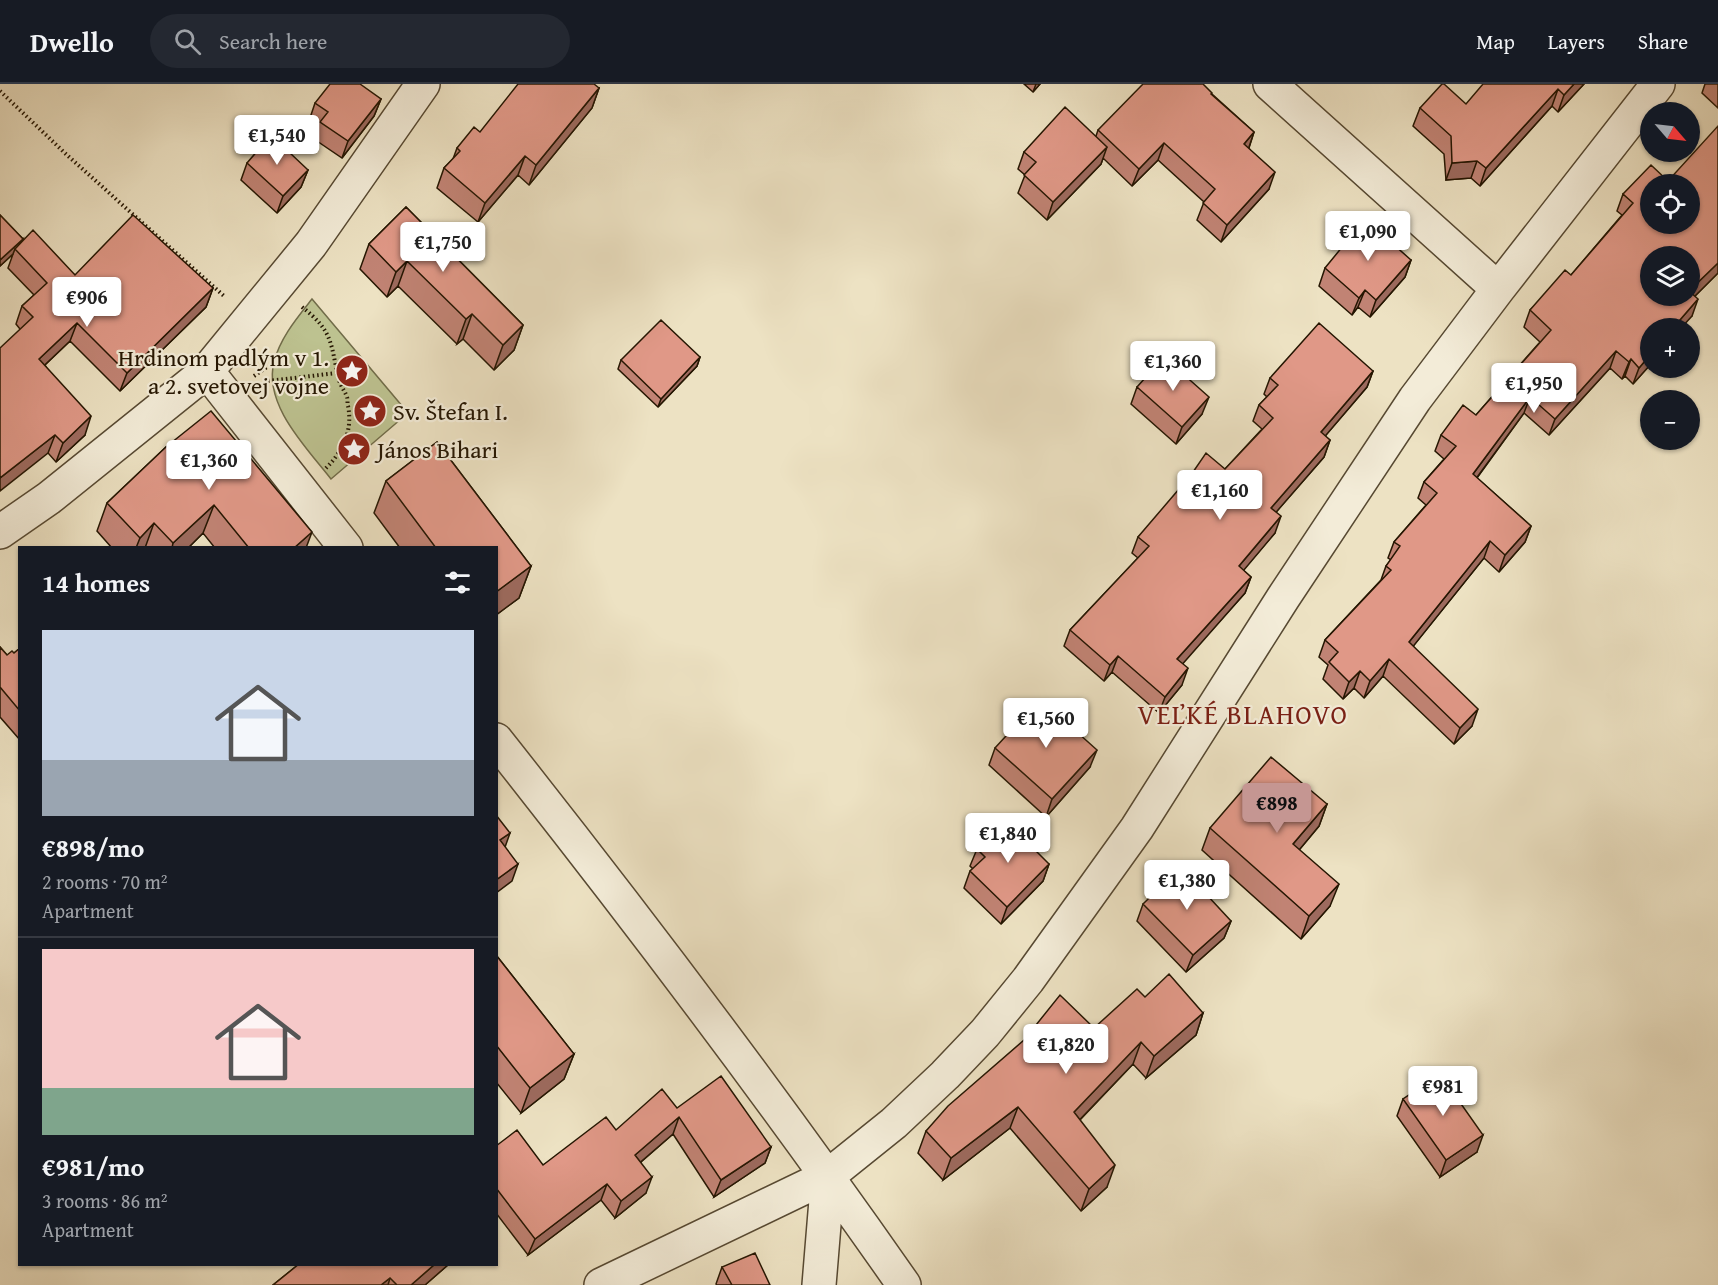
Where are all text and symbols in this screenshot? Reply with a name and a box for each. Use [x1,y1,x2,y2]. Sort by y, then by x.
search box [150,14,570,68]
text: Dwello [30,21,114,62]
icon: search [171,25,204,58]
text: Search here [219,25,327,57]
text: Map [1476,26,1515,57]
text: Layers [1548,26,1605,57]
text: Share [1638,26,1688,57]
north arrow [1640,102,1700,162]
map controls [1640,102,1700,450]
pin: €1,540 [228,115,326,166]
text: €1,540 [248,120,306,149]
button: locate [1640,174,1700,234]
pin: €1,090 [1319,211,1417,262]
text: €1,090 [1339,216,1397,245]
pin: €1,750 [394,222,492,273]
text: €1,750 [414,227,472,256]
button: layers [1640,246,1700,306]
pin: €906 [51,277,123,328]
text: €906 [66,282,108,311]
button: + [1640,318,1700,378]
place label: Hrdinom padlým v 1. a 2. svetovej vojne [118,340,329,403]
pin: €1,360 [1124,341,1222,392]
text: €1,360 [1144,346,1202,375]
place icon: Hrdinom padlým v 1. a 2. svetovej vojne [334,353,370,389]
pin: €1,950 [1485,363,1583,414]
text: €1,950 [1505,368,1563,397]
button: − [1640,390,1700,450]
place icon: Sv. Štefan I. [352,393,388,429]
place label: Sv. Štefan I. [393,394,508,429]
place icon: János Bihari [336,431,372,467]
place label: János Bihari [374,432,498,467]
pin: €1,360 [160,440,258,491]
text: €1,360 [180,445,238,474]
pin: €1,160 [1171,470,1269,521]
text: €1,160 [1191,475,1249,504]
text: 14 homes [42,563,150,602]
icon: filters [441,566,474,599]
icon: home [204,669,312,777]
district label: VEĽKÉ BLAHOVO [1138,694,1348,734]
pin: €1,560 [997,698,1095,749]
text: €1,560 [1017,703,1075,732]
pin: €898 [1241,783,1313,834]
text: €898 [1256,788,1298,817]
pin: €1,840 [959,813,1057,864]
text: €1,840 [979,818,1037,847]
text: €898/mo [42,828,144,867]
pin: €1,380 [1138,860,1236,911]
text: €1,380 [1158,865,1216,894]
text: 2 rooms · 70 m² [42,867,168,896]
text: Apartment [42,896,134,925]
icon: home [204,988,312,1096]
pin: €1,820 [1017,1024,1115,1075]
text: €1,820 [1037,1029,1095,1058]
pin: €981 [1407,1066,1479,1117]
text: €981 [1422,1071,1464,1100]
text: €981/mo [42,1147,144,1186]
text: 3 rooms · 86 m² [42,1186,168,1215]
text: Apartment [42,1215,134,1244]

